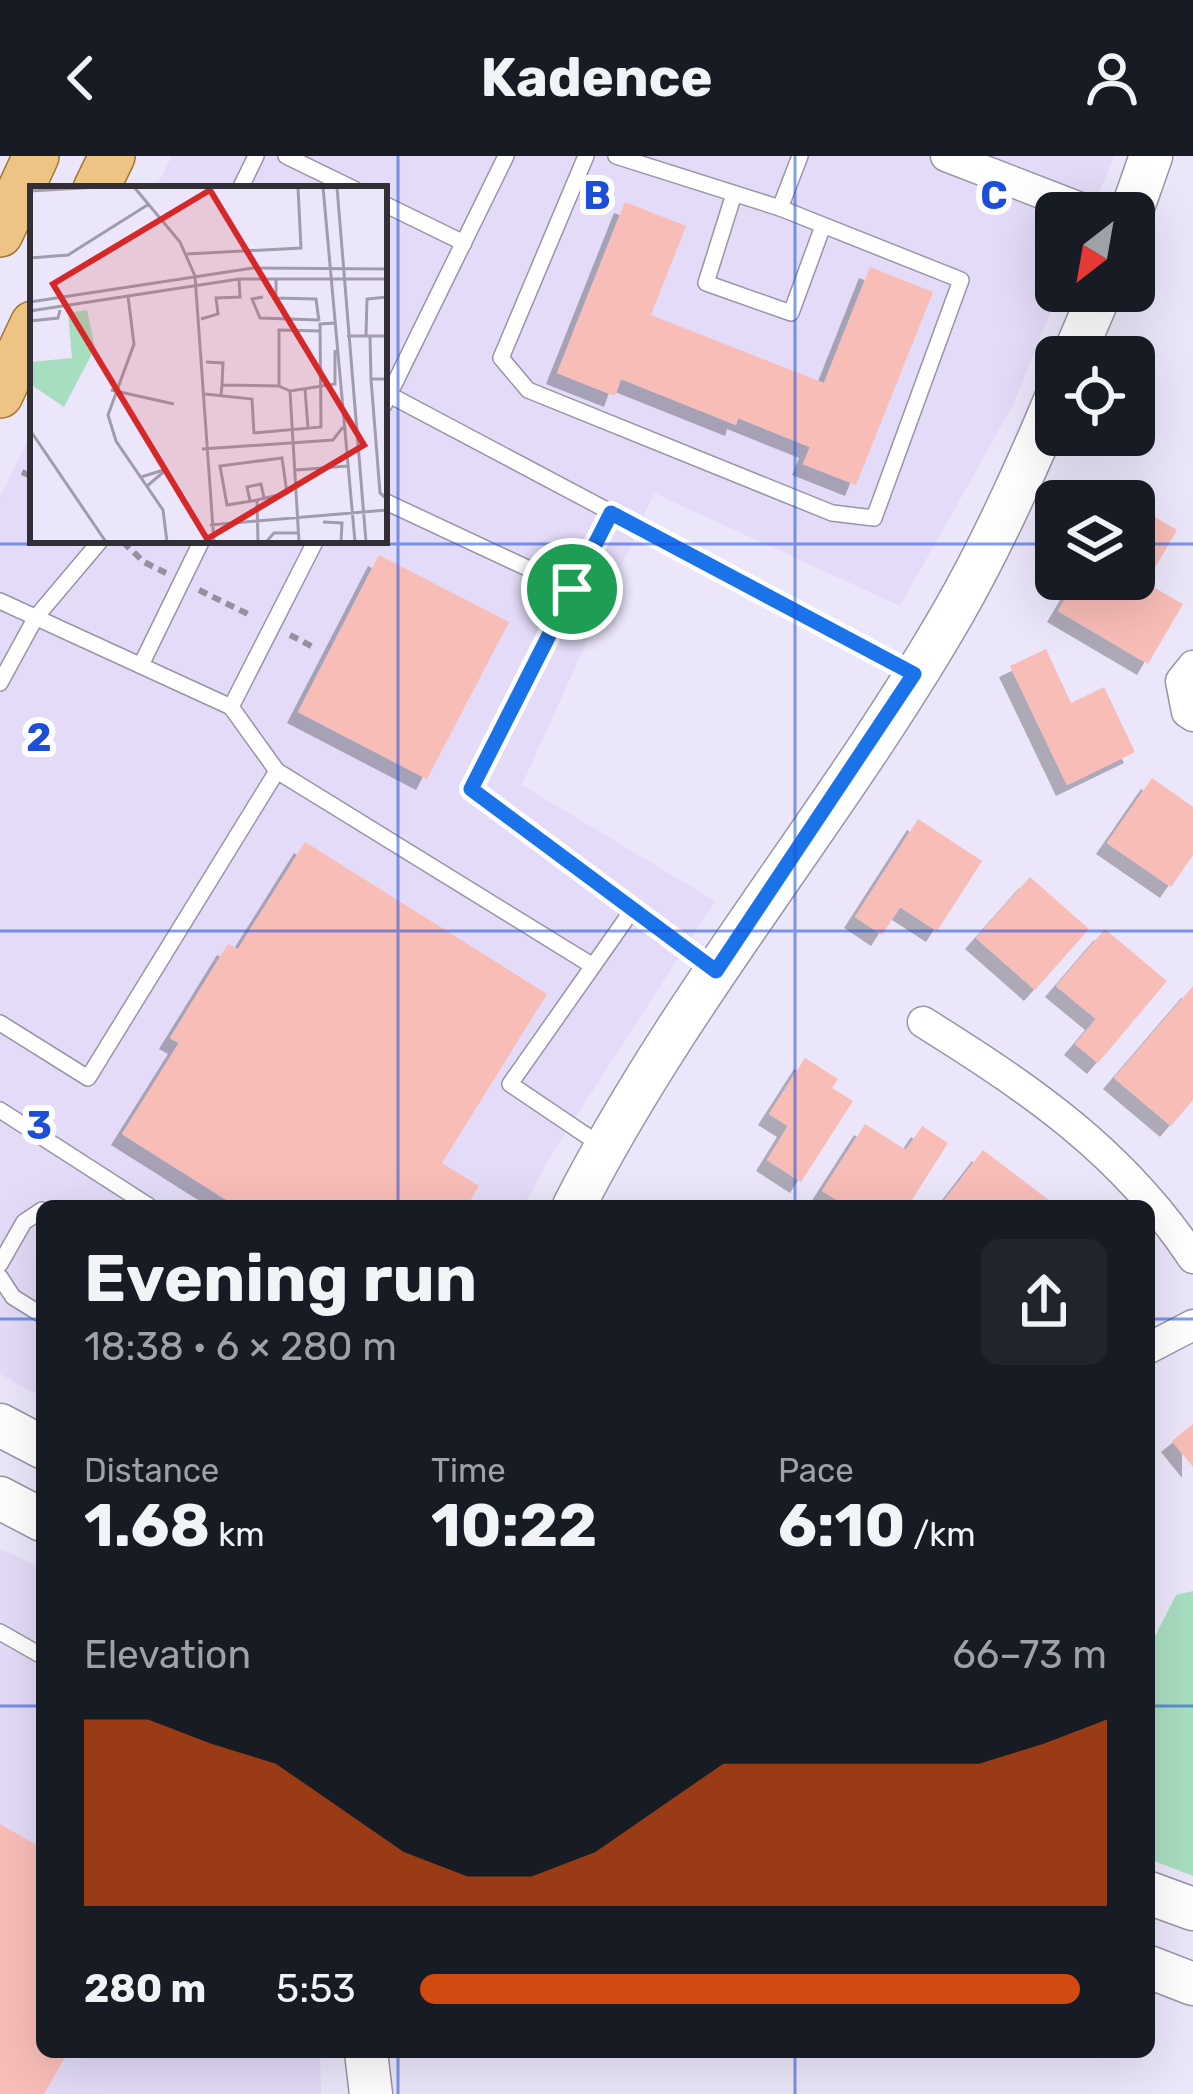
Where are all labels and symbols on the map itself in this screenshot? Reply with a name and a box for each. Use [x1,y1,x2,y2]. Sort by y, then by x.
text: B [583,173,611,219]
text: C [980,173,1008,219]
inset map [30,186,387,543]
north arrow [1035,192,1155,312]
pin [521,538,623,640]
text: 2 [26,715,52,761]
text: 3 [26,1103,52,1149]

